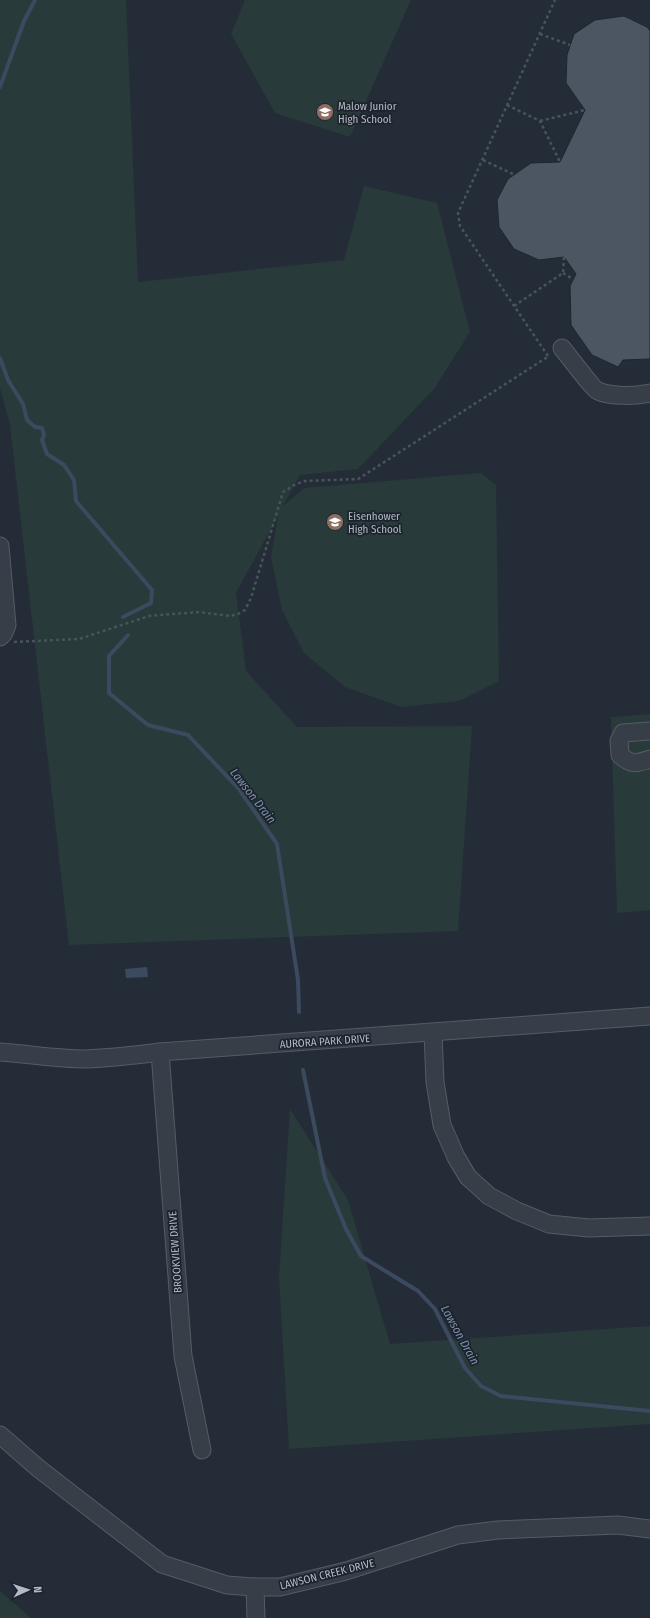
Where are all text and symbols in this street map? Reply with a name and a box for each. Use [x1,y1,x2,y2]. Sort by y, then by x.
place label: Malow Junior High School [338,100,397,126]
school or university icon: Malow Junior High School [315,102,335,122]
place label: Eisenhower High School [348,510,402,536]
school or university icon: Eisenhower High School [325,512,345,532]
water label: Lawson Drain [227,766,279,826]
street label: AURORA PARK DRIVE [279,1032,371,1051]
street label: BROOKVIEW DRIVE [166,1211,185,1293]
water label: Lawson Drain [438,1303,482,1367]
street label: LAWSON CREEK DRIVE [279,1556,376,1592]
north arrow [8,1570,48,1610]
text: N [31,1586,44,1593]

